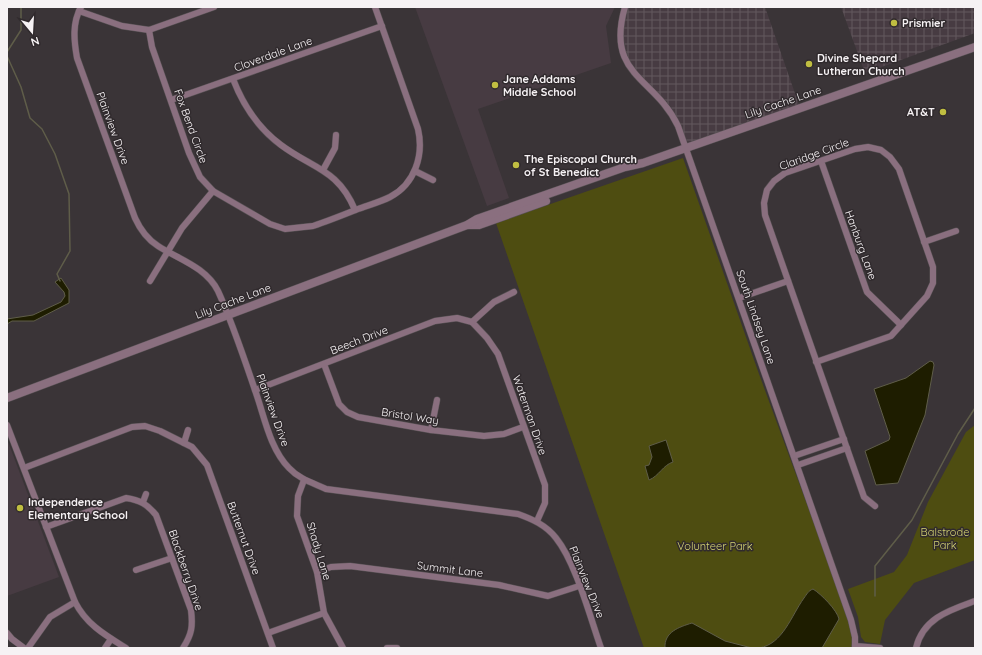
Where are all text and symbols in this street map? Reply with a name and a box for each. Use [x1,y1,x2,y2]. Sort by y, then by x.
north arrow [12,12,52,52]
place label: Prismier [902,16,946,30]
marker: Prismier [889,18,899,28]
street label: Cloverdale Lane [232,33,314,75]
text: N [29,34,41,49]
place label: Divine Shepard Lutheran Church [817,51,905,78]
marker: Divine Shepard Lutheran Church [804,59,814,69]
place label: Jane Addams Middle School [503,72,576,99]
marker: Jane Addams Middle School [490,80,500,90]
street label: Lily Cache Lane [743,82,823,122]
street label: Fox Bend Circle [171,87,211,165]
street label: Plainview Drive [93,90,133,166]
place label: AT&T [907,105,935,119]
marker: AT&T [938,107,948,117]
street label: Claridge Circle [777,135,851,173]
place label: The Episcopal Church of St Benedict [524,152,637,179]
marker: The Episcopal Church of St Benedict [511,160,521,170]
street label: Hanburg Lane [842,208,880,282]
street label: South Lindsey Lane [733,268,779,366]
street label: Lily Cache Lane [193,280,273,322]
street label: Beech Drive [328,323,390,357]
street label: Plainview Drive [253,372,293,448]
street label: Waterman Drive [510,373,550,457]
street label: Bristol Way [380,405,440,427]
place label: Independence Elementary School [28,495,128,522]
street label: Butternut Drive [224,499,264,577]
marker: Independence Elementary School [15,503,25,513]
street label: Shady Lane [304,520,334,582]
park label: Balstrode Park [921,525,969,552]
street label: Blackberry Drive [166,528,206,612]
park label: Volunteer Park [677,539,753,553]
street label: Plainview Drive [566,544,608,620]
street label: Summit Lane [416,558,484,580]

